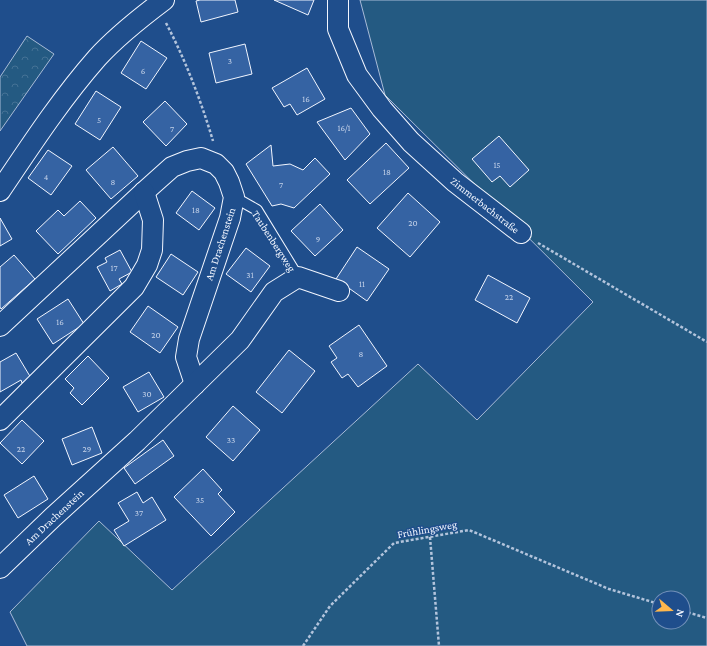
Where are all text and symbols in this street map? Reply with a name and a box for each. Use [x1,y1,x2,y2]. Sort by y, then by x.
house number: 3 [228,56,232,66]
house number: 6 [141,66,146,76]
house number: 16 [302,94,310,104]
house number: 5 [97,115,101,125]
house number: 16/1 [337,123,351,133]
house number: 7 [170,124,174,134]
house number: 15 [493,160,501,170]
house number: 18 [383,167,391,177]
house number: 4 [44,172,49,182]
street label: Zimmerbachstraße [448,174,522,236]
house number: 8 [111,177,116,187]
house number: 7 [279,180,283,190]
house number: 18 [192,205,200,215]
street label: Am Drachenstein [203,206,237,282]
street label: Taubenbergweg [249,208,299,275]
house number: 20 [408,218,418,228]
house number: 9 [316,234,321,244]
house number: 17 [110,263,118,273]
house number: 31 [246,270,254,280]
house number: 11 [359,279,365,289]
house number: 22 [505,292,513,302]
house number: 16 [56,317,64,327]
house number: 20 [151,330,161,340]
house number: 8 [359,349,364,359]
house number: 30 [142,389,152,399]
house number: 33 [227,435,235,445]
house number: 22 [17,444,25,454]
house number: 29 [83,444,92,454]
street label: Am Drachenstein [22,487,86,547]
house number: 35 [196,495,204,505]
house number: 37 [135,508,143,518]
street label: Frühlingsweg [396,518,459,541]
north arrow [651,590,691,630]
text: N [673,608,687,619]

